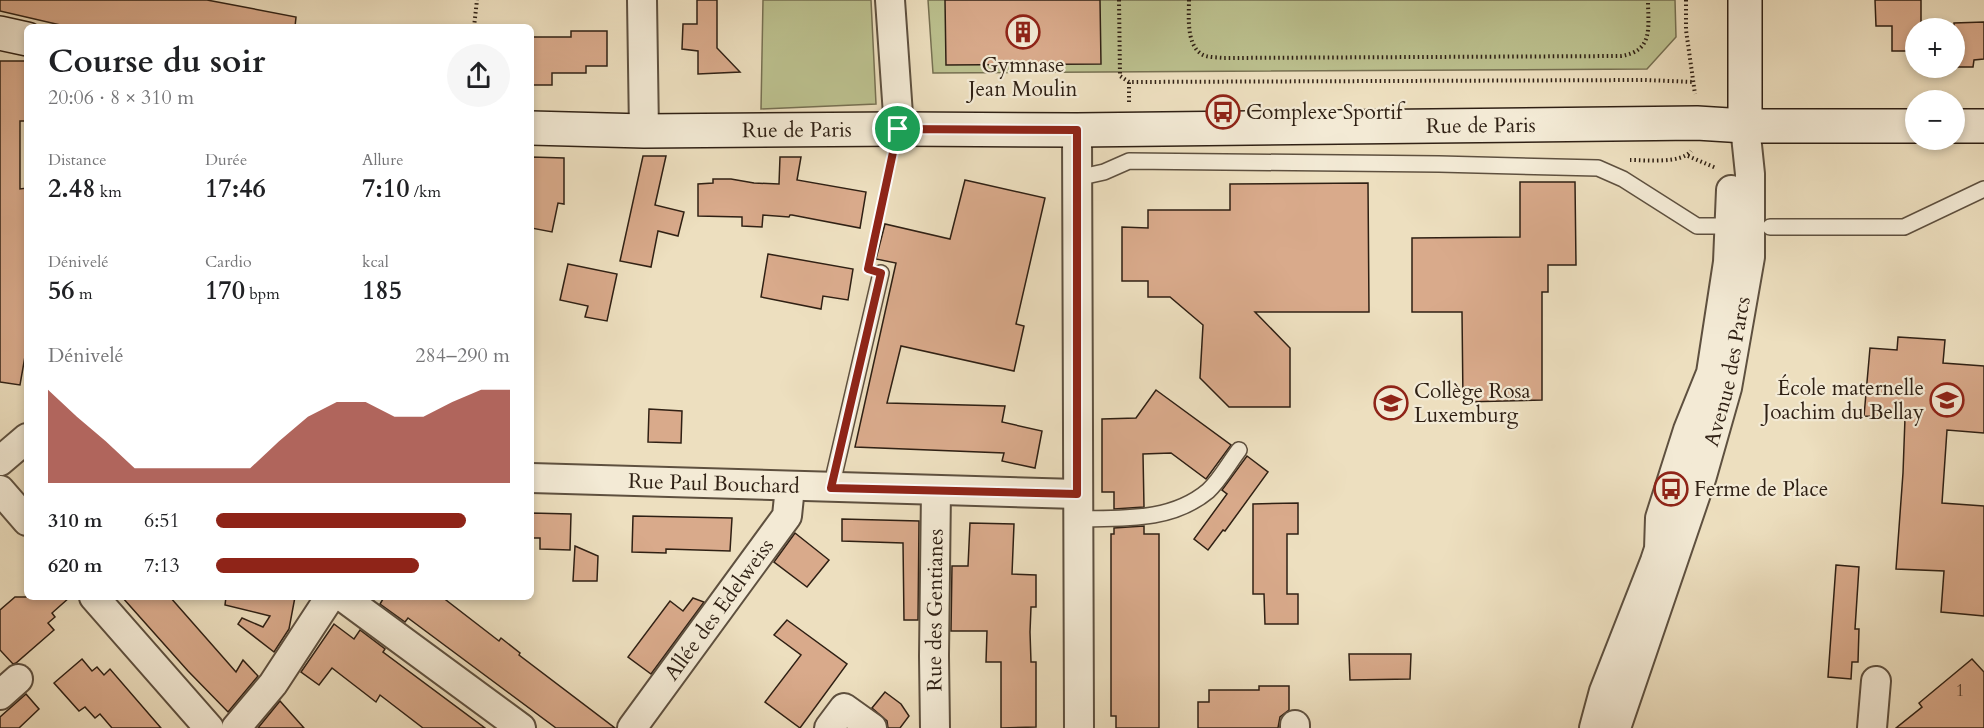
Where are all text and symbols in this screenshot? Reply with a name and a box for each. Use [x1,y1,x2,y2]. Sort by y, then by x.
building icon: Gymnase Jean Moulin [1005,14,1041,50]
map controls [1905,18,1965,150]
button: + [1905,18,1965,78]
text: Course du soir [48,39,265,84]
button: share [447,44,510,107]
place label: Gymnase Jean Moulin [965,51,1078,104]
text: 20:06 · 8 × 310 m [48,84,194,111]
button: − [1905,90,1965,150]
bus stop icon: Complexe Sportif [1205,94,1241,130]
place label: Complexe Sportif [1246,98,1406,127]
pin [872,103,923,154]
street label: Rue de Paris [1426,110,1536,141]
icon: arrive [881,112,914,145]
street label: Rue de Paris [742,115,852,145]
text: Distance [48,149,106,171]
text: Durée [205,149,247,171]
text: Allure [362,149,403,171]
text: 2.48 [48,171,96,206]
text: 17:46 [205,171,266,206]
text: 7:10 [362,171,410,206]
text: km [96,181,122,203]
text: /km [410,181,441,203]
text: Dénivelé [48,251,109,273]
text: Cardio [205,251,252,273]
text: kcal [362,251,389,273]
text: 56 [48,273,75,308]
text: 170 [205,273,245,308]
text: 185 [362,273,402,308]
text: m [75,283,92,305]
text: bpm [245,283,280,305]
street label: Avenue des Parcs [1697,294,1757,450]
text: Dénivelé [48,342,124,369]
text: 284–290 m [415,342,510,369]
place label: École maternelle Joachim du Bellay [1760,374,1924,427]
place label: Collège Rosa Luxemburg [1414,377,1531,430]
school or university icon: École maternelle Joachim du Bellay [1929,382,1965,418]
school or university icon: Collège Rosa Luxemburg [1373,385,1409,421]
street label: Rue Paul Bouchard [628,466,800,500]
bus stop icon: Ferme de Place [1653,471,1689,507]
place label: Ferme de Place [1694,475,1828,504]
text: 310 m [48,507,103,534]
text: 6:51 [144,507,180,534]
street label: Rue des Gentianes [919,528,950,692]
street label: Allée des Edelweiss [657,532,780,686]
text: 620 m [48,552,103,579]
text: 7:13 [144,552,180,579]
house number: 1 [1955,678,1965,703]

